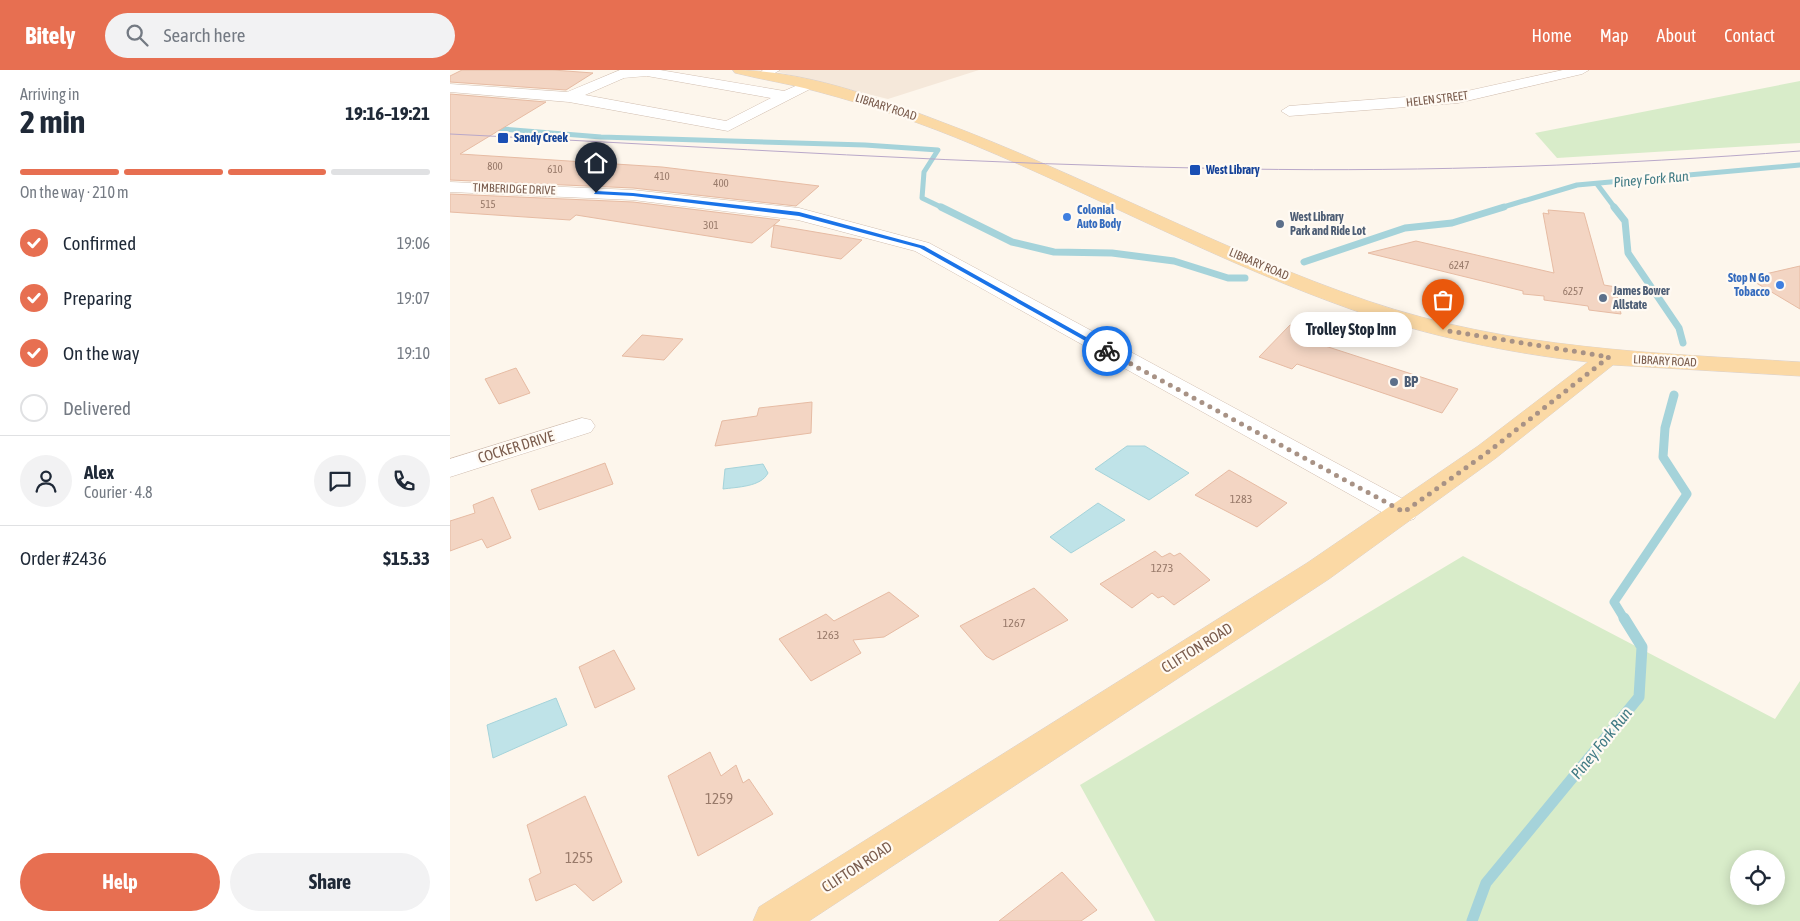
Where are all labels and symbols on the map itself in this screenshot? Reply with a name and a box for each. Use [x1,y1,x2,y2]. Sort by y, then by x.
street label: HELEN STREET [1405,88,1470,110]
street label: LIBRARY ROAD [854,91,919,124]
marker: Sandy Creek [496,131,510,145]
place label: Sandy Creek [514,131,568,145]
pin [575,142,617,193]
house number: 800 [487,160,503,172]
house number: 610 [547,163,563,175]
marker: West Library [1188,163,1202,177]
place label: West Library [1205,163,1260,177]
water label: Piney Fork Run [1613,168,1689,190]
house number: 410 [654,170,670,182]
house number: 400 [713,177,729,189]
street label: TIMBERIDGE DRIVE [472,181,556,197]
house number: 515 [480,198,496,210]
place label: Colonial Auto Body [1076,203,1121,231]
place label: West Library Park and Ride Lot [1289,210,1366,238]
marker: Colonial Auto Body [1061,211,1073,223]
marker: West Library Park and Ride Lot [1274,218,1286,230]
house number: 301 [703,219,719,231]
street label: LIBRARY ROAD [1227,245,1291,283]
house number: 6247 [1449,259,1469,271]
place label: Stop N Go Tobacco [1728,271,1770,299]
pin [1422,279,1464,330]
marker: Stop N Go Tobacco [1774,279,1786,291]
place label: James Bower Allstate [1612,284,1670,312]
house number: 6257 [1563,285,1583,297]
marker: James Bower Allstate [1597,292,1609,304]
callout: Trolley Stop Inn [1290,312,1413,348]
courier [1082,326,1132,376]
street label: LIBRARY ROAD [1633,352,1697,370]
place label: BP [1404,373,1419,390]
marker: BP [1388,376,1400,388]
street label: COCKER DRIVE [476,427,557,466]
house number: 1283 [1230,492,1252,506]
house number: 1273 [1151,561,1173,575]
house number: 1267 [1003,616,1026,630]
street label: CLIFTON ROAD [1158,619,1235,676]
house number: 1263 [817,628,839,642]
water label: Piney Fork Run [1567,704,1636,783]
house number: 1259 [705,790,733,807]
street label: CLIFTON ROAD [818,838,895,896]
house number: 1255 [565,849,593,866]

